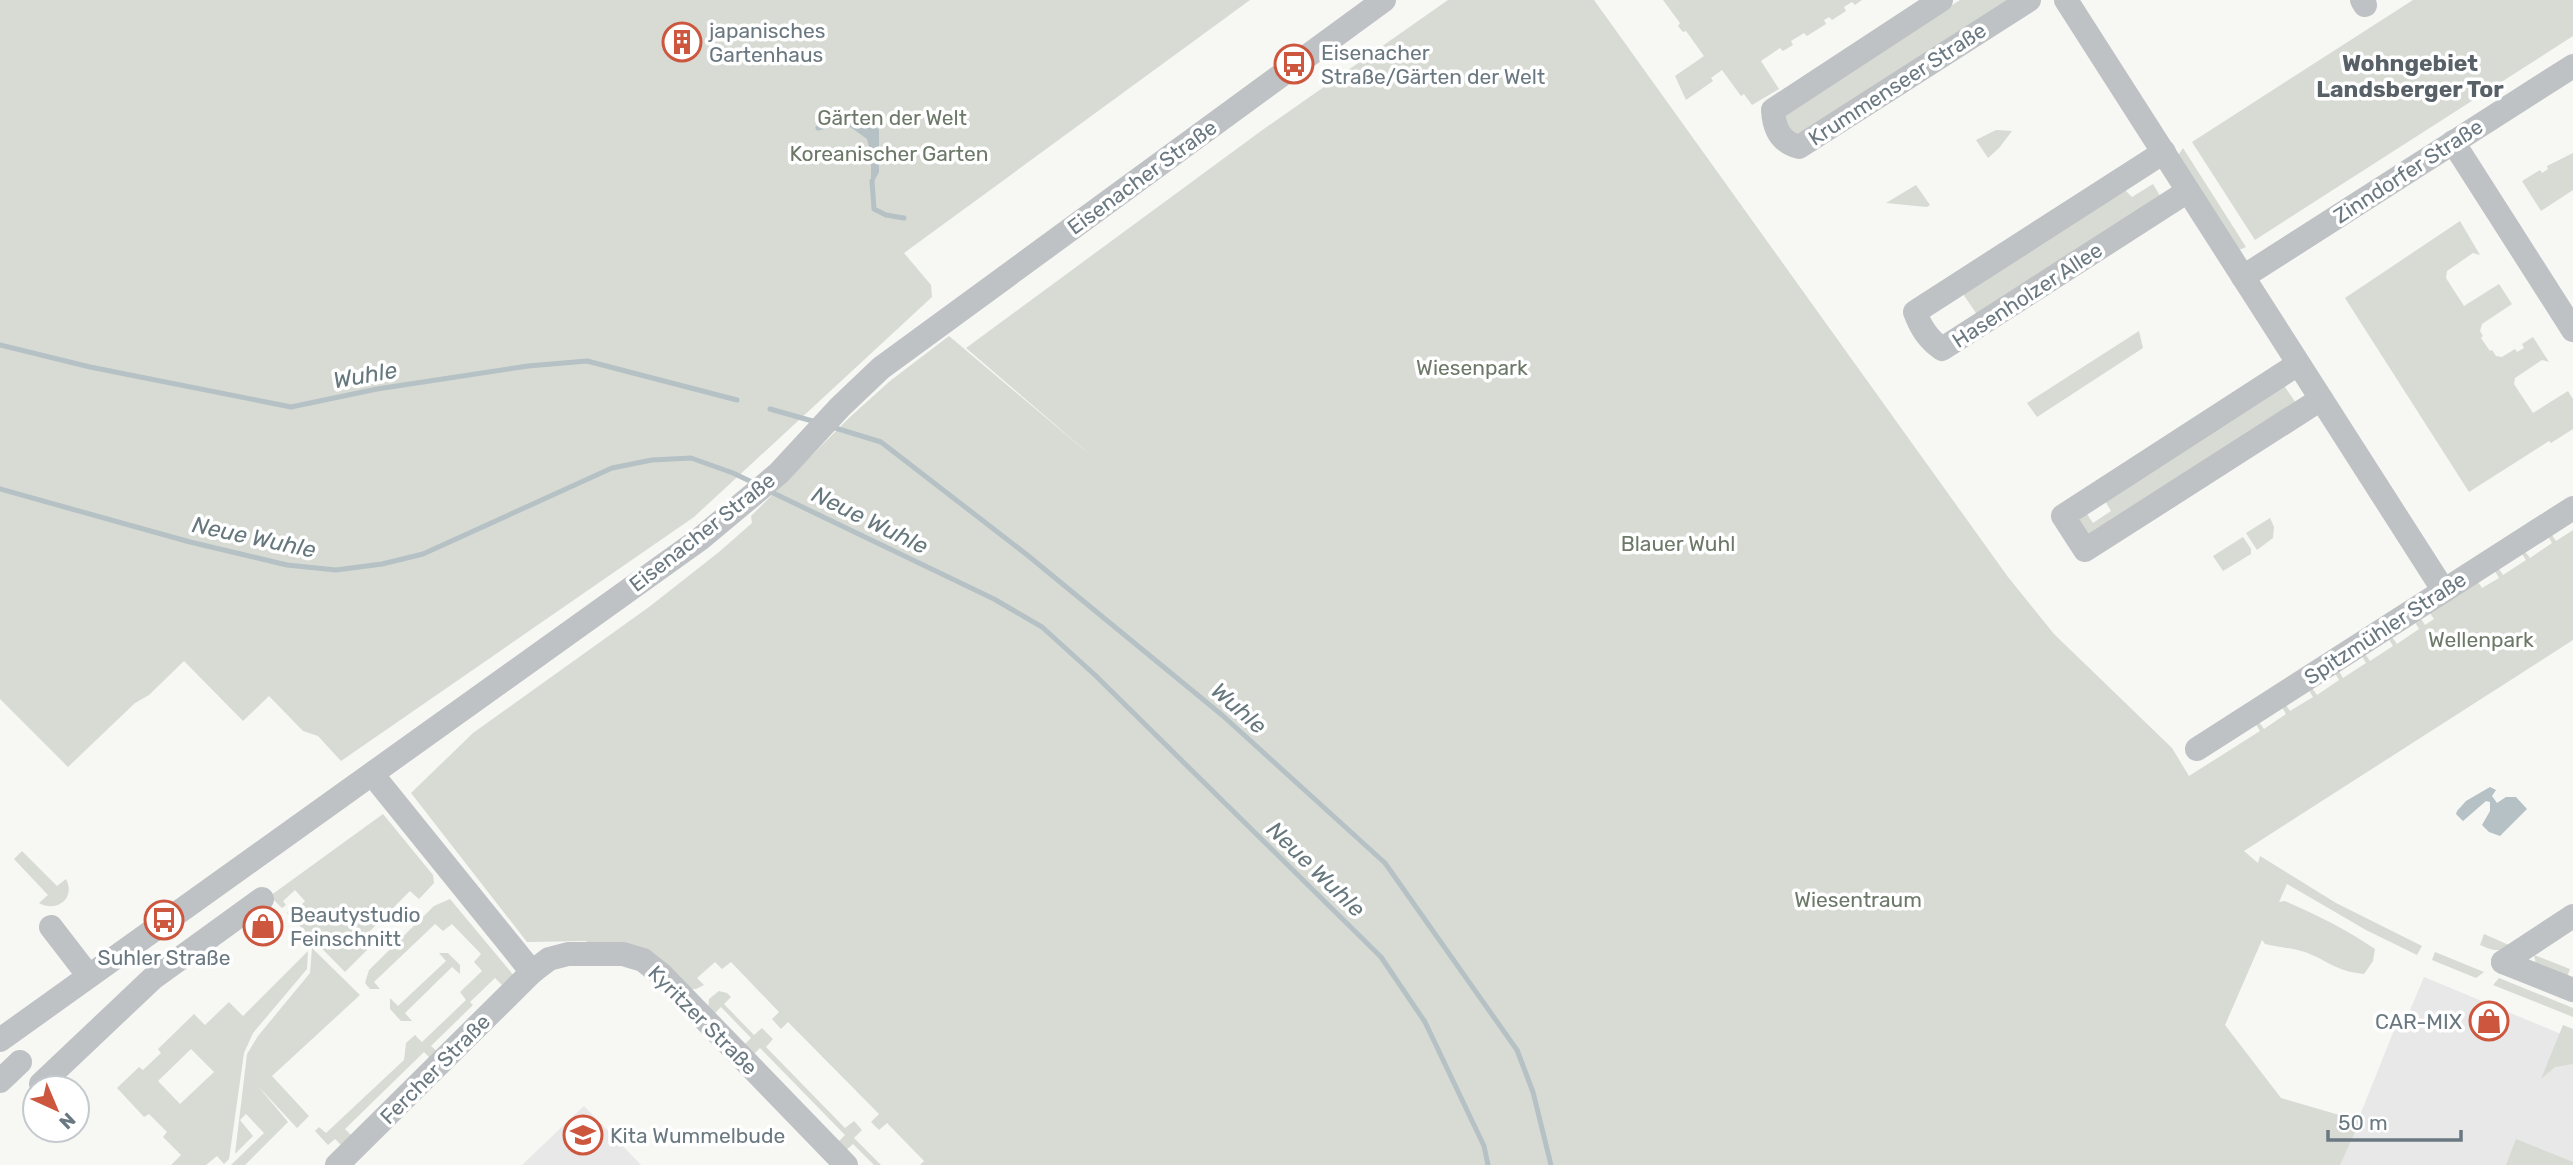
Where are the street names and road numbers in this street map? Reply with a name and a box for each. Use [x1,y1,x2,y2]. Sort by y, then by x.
street label: Krummenseer Straße [1803,17,1991,151]
street label: Zinndorfer Straße [2329,113,2487,229]
street label: Eisenacher Straße [1063,115,1221,239]
street label: Hasenholzer Allee [1947,237,2107,353]
street label: Eisenacher Straße [624,467,780,597]
street label: Spitzmühler Straße [2299,566,2471,690]
street label: Kyritzer Straße [643,960,763,1080]
street label: Fercher Straße [375,1009,495,1129]

